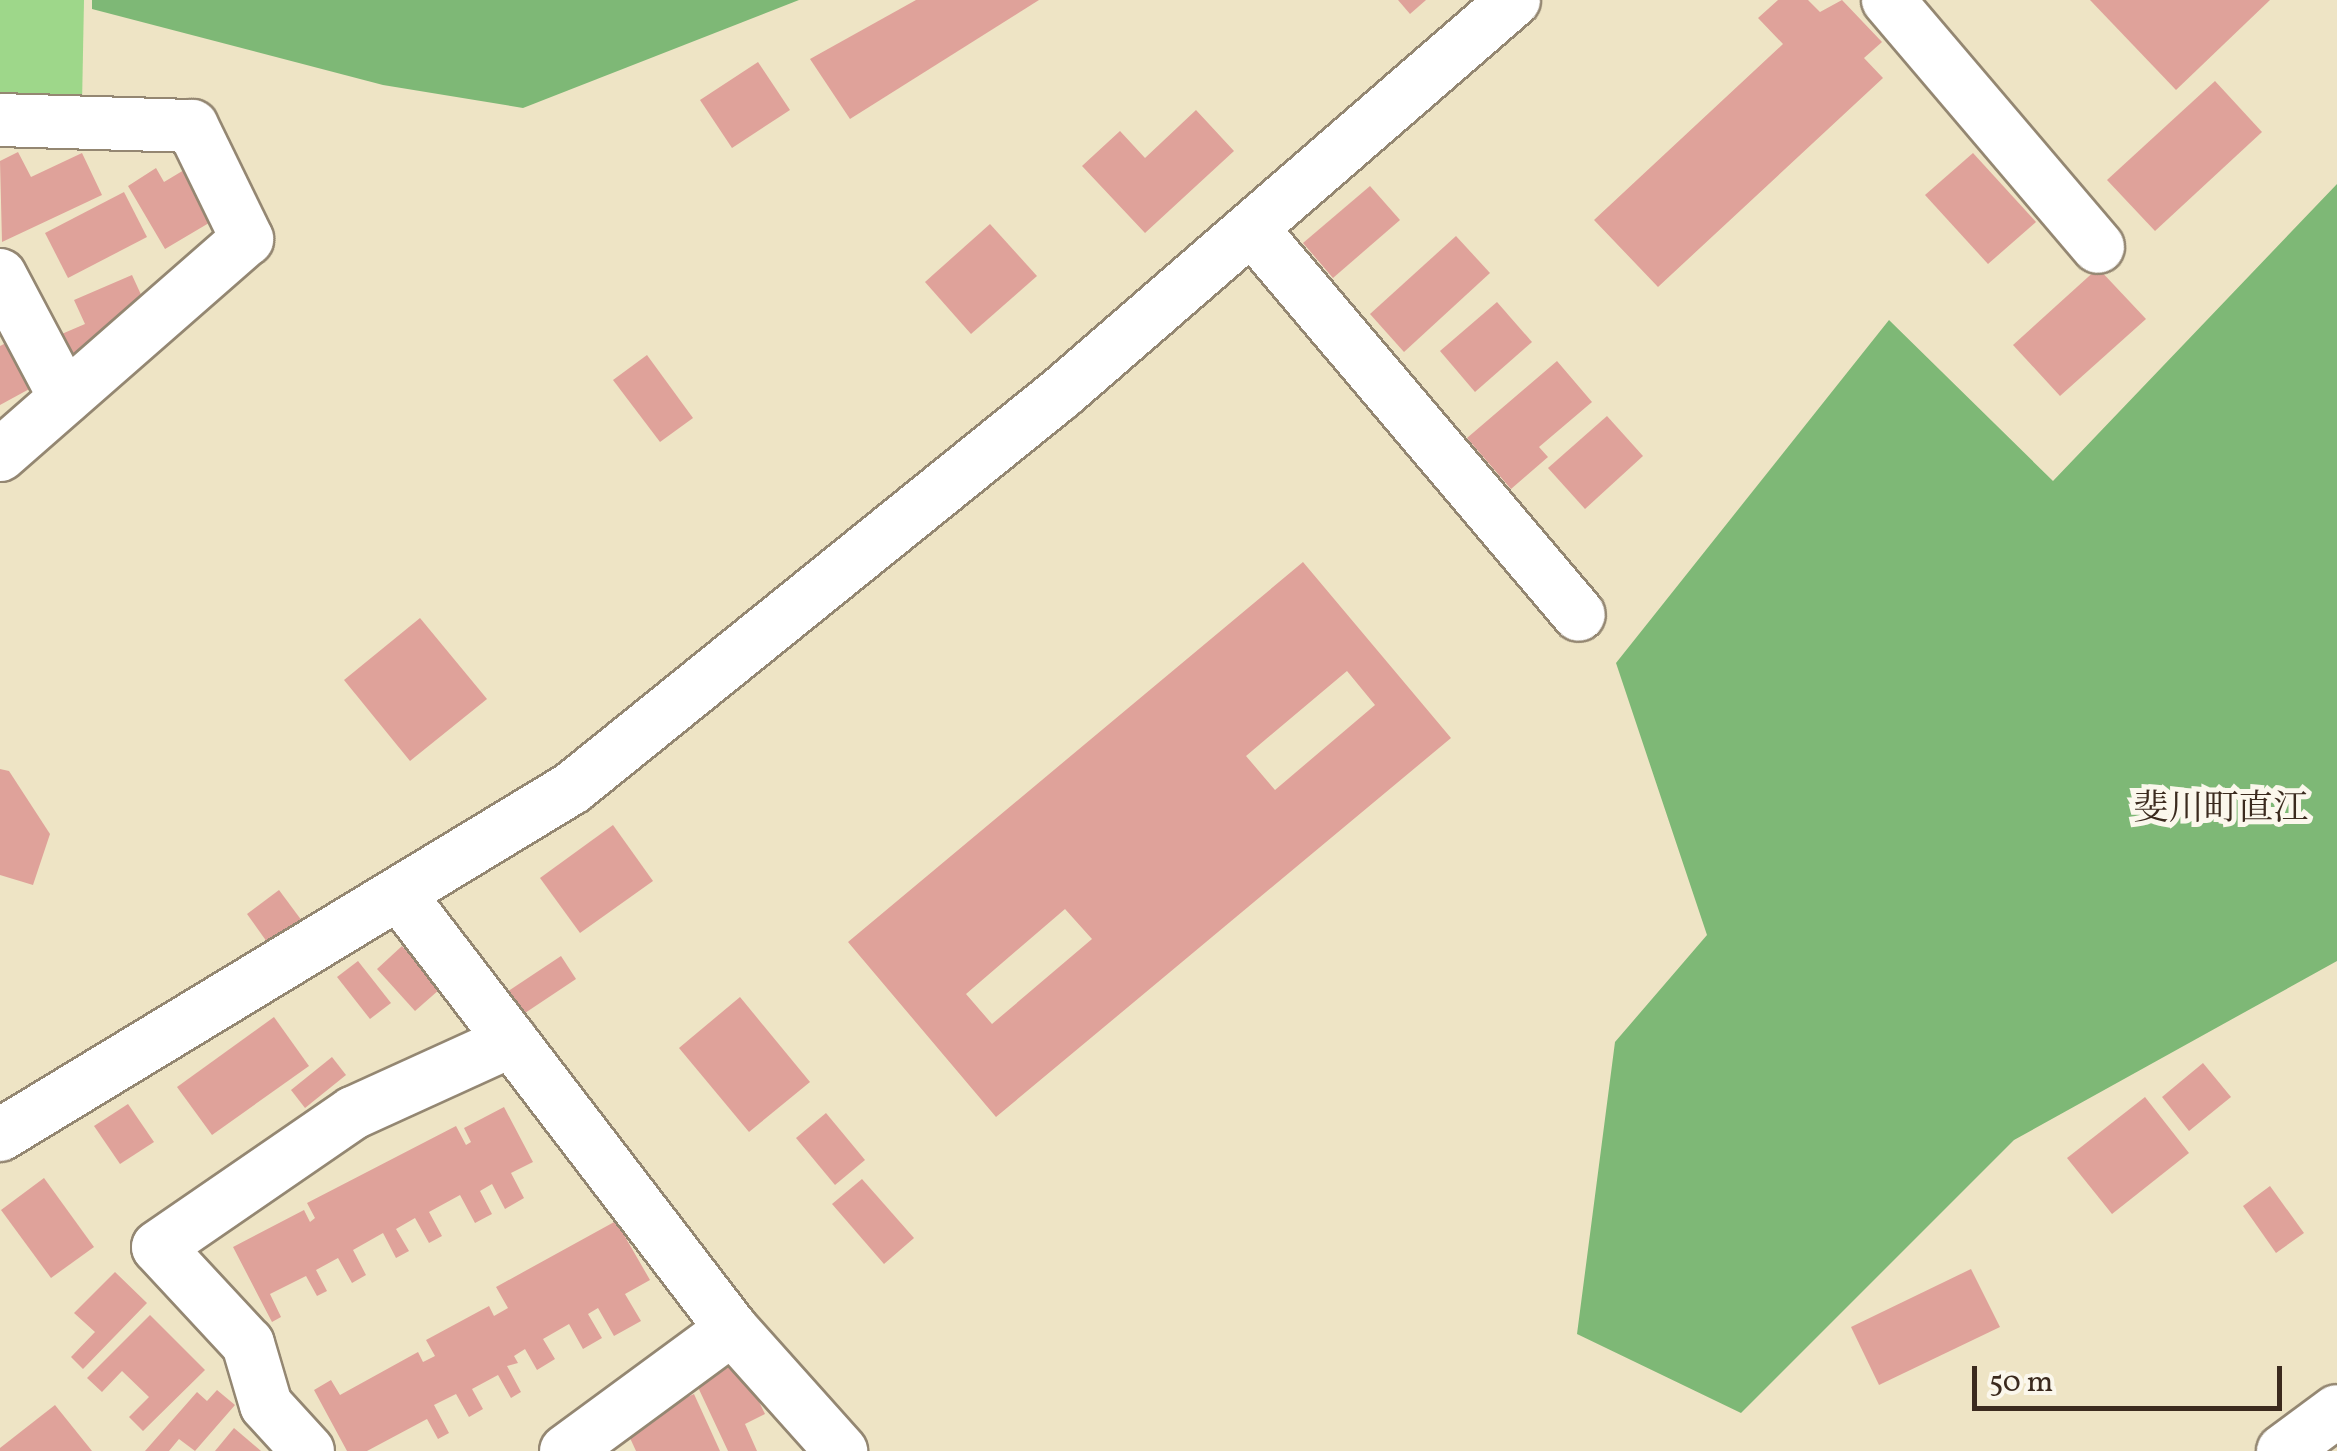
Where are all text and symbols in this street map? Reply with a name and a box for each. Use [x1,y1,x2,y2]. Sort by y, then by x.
district label: 斐川町直江 [2134,789,2308,831]
scale bar [1977,1346,2287,1408]
text: 50 m [1989,1362,2053,1404]

